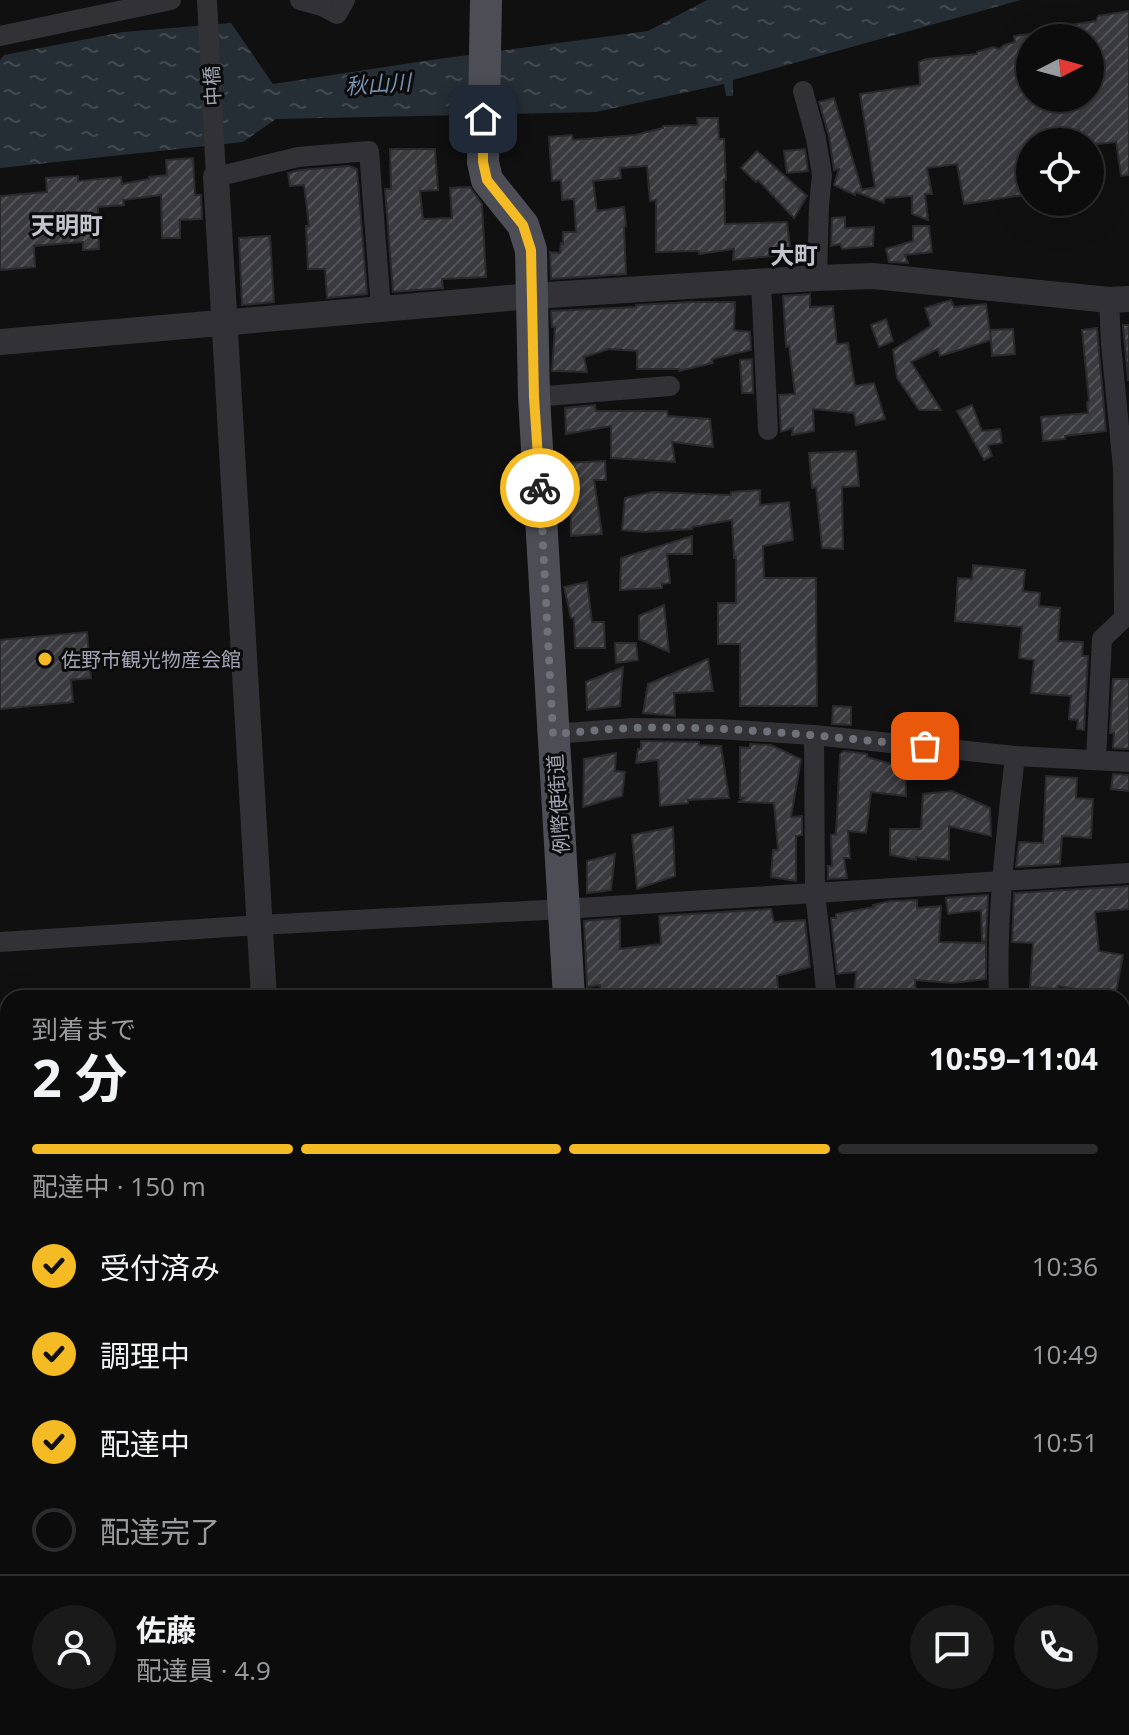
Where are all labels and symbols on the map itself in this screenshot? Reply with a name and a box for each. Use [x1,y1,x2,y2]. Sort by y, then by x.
north arrow [1016,24,1104,112]
street label: 中橋 [197,65,227,107]
water label: 秋山川 [344,66,414,100]
pin [449,85,517,153]
district label: 天明町 [31,208,103,241]
district label: 大町 [770,238,818,271]
courier [500,448,580,528]
place label: 佐野市観光物産会館 [61,646,241,673]
marker: 佐野市観光物産会館 [36,650,54,668]
pin [891,712,959,780]
street label: 例幣使街道 [541,753,575,855]

